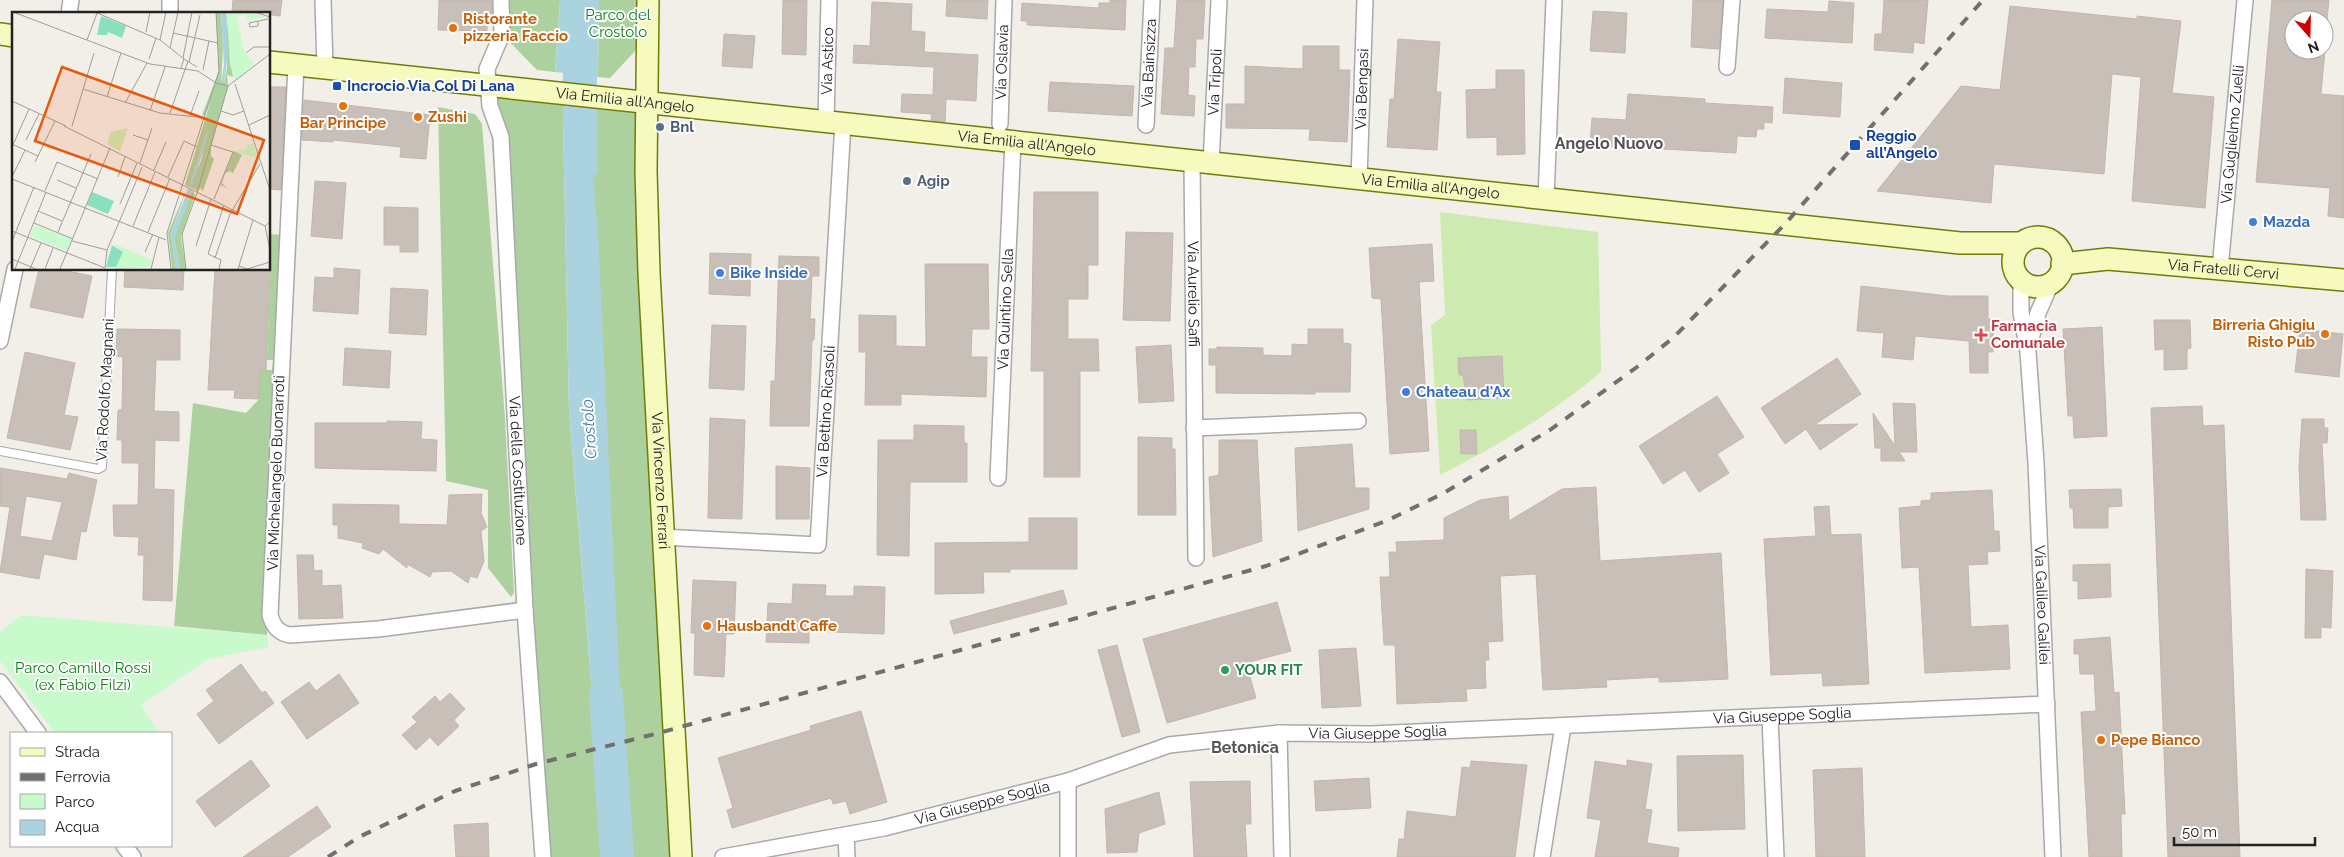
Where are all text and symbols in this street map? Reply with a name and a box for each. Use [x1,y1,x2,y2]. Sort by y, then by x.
park label: Parco del Crostolo [585,6,652,41]
place label: Ristorante pizzeria Faccio [463,10,568,45]
north arrow [2284,10,2334,60]
inset map [12,12,270,270]
street label: Via Bainsizza [1138,18,1160,108]
marker: Ristorante pizzeria Faccio [447,22,459,34]
street label: Via Oslavia [992,24,1012,100]
street label: Via Astico [818,27,837,95]
text: N [2306,38,2321,57]
street label: Via Tripoli [1204,48,1226,116]
street label: Via Bengasi [1352,48,1372,130]
street label: Via Guglielmo Zuelli [2217,64,2248,205]
place label: Incrocio Via Col Di Lana [347,77,515,95]
marker: Incrocio Via Col Di Lana [331,80,343,92]
street label: Via Emilia all'Angelo [555,84,695,116]
marker: Bar Principe [337,100,349,112]
place label: Zushi [428,108,467,126]
marker: Zushi [412,111,424,123]
place label: Bar Principe [300,114,386,132]
place label: Bnl [670,118,694,136]
marker: Bnl [654,121,666,133]
street label: Via Emilia all'Angelo [957,127,1097,159]
place label: Reggio all’Angelo [1866,127,1937,162]
district label: Angelo Nuovo [1555,134,1664,153]
marker: Reggio all’Angelo [1848,138,1862,152]
street label: Via Emilia all'Angelo [1360,170,1501,203]
place label: Agip [917,172,950,190]
marker: Agip [901,175,913,187]
place label: Mazda [2263,213,2310,231]
marker: Mazda [2247,216,2259,228]
street label: Via Aurelio Saffi [1184,241,1203,347]
street label: Via Quintino Sella [994,248,1017,370]
street label: Via Fratelli Cervi [2167,255,2280,283]
place label: Bike Inside [730,264,808,282]
marker: Bike Inside [714,267,726,279]
place label: Birreria Ghigiu Risto Pub [2212,316,2315,351]
place label: Farmacia Comunale [1991,317,2065,352]
street label: Via Rodolfo Magnani [92,318,118,462]
marker: Birreria Ghigiu Risto Pub [2319,328,2331,340]
marker: Farmacia Comunale [1975,329,1987,341]
street label: Via Bettino Ricasoli [813,345,839,478]
street label: Via Michelangelo Buonarroti [264,375,288,571]
place label: Chateau d'Ax [1416,383,1510,401]
marker: Chateau d'Ax [1400,386,1412,398]
street label: Via della Costituzione [505,395,531,546]
water label: Crostolo [577,398,601,460]
street label: Via Vincenzo Ferrari [648,412,673,550]
street label: Via Galileo Galilei [2031,545,2054,665]
place label: Hausbandt Caffe [717,617,837,635]
marker: Hausbandt Caffe [701,620,713,632]
park label: Parco Camillo Rossi (ex Fabio Filzi) [15,659,151,694]
place label: YOUR FIT [1235,661,1303,679]
marker: YOUR FIT [1219,664,1231,676]
street label: Via Giuseppe Soglia [1713,704,1852,728]
street label: Via Giuseppe Soglia [1308,722,1447,743]
place label: Pepe Bianco [2111,731,2200,749]
legend [10,732,172,847]
marker: Pepe Bianco [2095,734,2107,746]
district label: Betonica [1211,738,1279,757]
text: Strada [55,743,100,761]
text: Ferrovia [55,768,111,786]
street label: Via Giuseppe Soglia [913,777,1052,829]
text: Parco [55,793,95,811]
scale bar [2174,814,2315,846]
text: Acqua [55,818,99,836]
text: 50 m [2182,823,2217,841]

